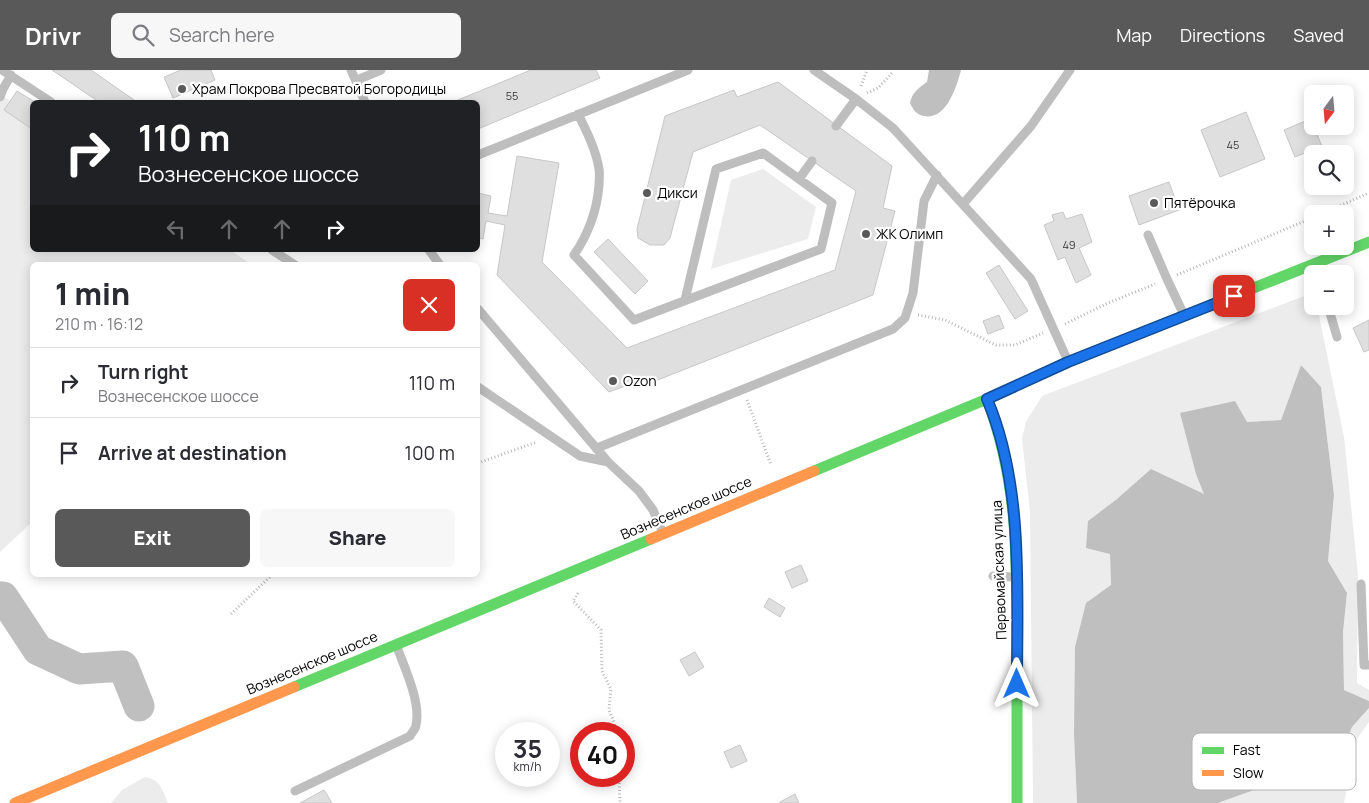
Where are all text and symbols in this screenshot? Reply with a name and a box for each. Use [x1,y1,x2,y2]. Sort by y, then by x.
search box [111,13,461,58]
text: Drivr [25,19,81,52]
icon: search [129,21,157,49]
text: Search here [169,22,275,48]
text: Map [1116,23,1152,47]
text: Directions [1180,23,1265,47]
text: Saved [1293,23,1344,47]
place label: Храм Покрова Пресвятой Богородицы [192,79,446,98]
marker: Храм Покрова Пресвятой Богородицы [176,83,188,95]
north arrow [1304,85,1354,135]
map controls [1304,85,1354,315]
house number: 55 [506,88,518,103]
text: 110 m [138,114,230,162]
icon: right [55,120,120,185]
house number: 45 [1227,137,1239,152]
button: search [1304,145,1354,195]
text: Вознесенское шоссе [138,159,359,189]
place label: Дикси [657,183,698,202]
marker: Дикси [641,187,653,199]
place label: Пятёрочка [1164,193,1236,212]
marker: Пятёрочка [1148,197,1160,209]
button: + [1304,205,1354,255]
icon: left [162,215,190,243]
icon: ahead [215,215,243,243]
icon: ahead [268,215,296,243]
icon: right [321,215,349,243]
place label: ЖК Олимп [876,224,943,243]
marker: ЖК Олимп [860,228,872,240]
house number: 49 [1062,237,1076,252]
button: − [1304,265,1354,315]
text: 1 min [55,273,130,314]
pin [1213,275,1255,317]
button: close [403,279,455,331]
icon: arrive [1220,282,1248,310]
text: 210 m · 16:12 [55,313,143,335]
text: Turn right [98,359,188,385]
icon: right [55,369,83,397]
text: 110 m [409,370,455,396]
place label: Ozon [623,371,657,390]
marker: Ozon [607,375,619,387]
text: Вознесенское шоссе [98,385,259,407]
icon: arrive [55,439,83,467]
text: Arrive at destination [98,440,287,466]
text: 100 m [404,440,455,466]
street label: Вознесенское шоссе [617,471,754,544]
street label: Первомайская улица [987,500,1010,640]
button: Exit [55,509,250,567]
button: Share [260,509,455,567]
street label: Вознесенское шоссе [243,626,380,699]
position arrow [990,657,1042,709]
speed limit sign: 40 [570,722,635,787]
text: 35 [513,731,542,766]
legend [1192,733,1356,790]
text: Fast [1233,740,1261,759]
text: km/h [514,758,541,775]
text: Slow [1233,763,1264,782]

